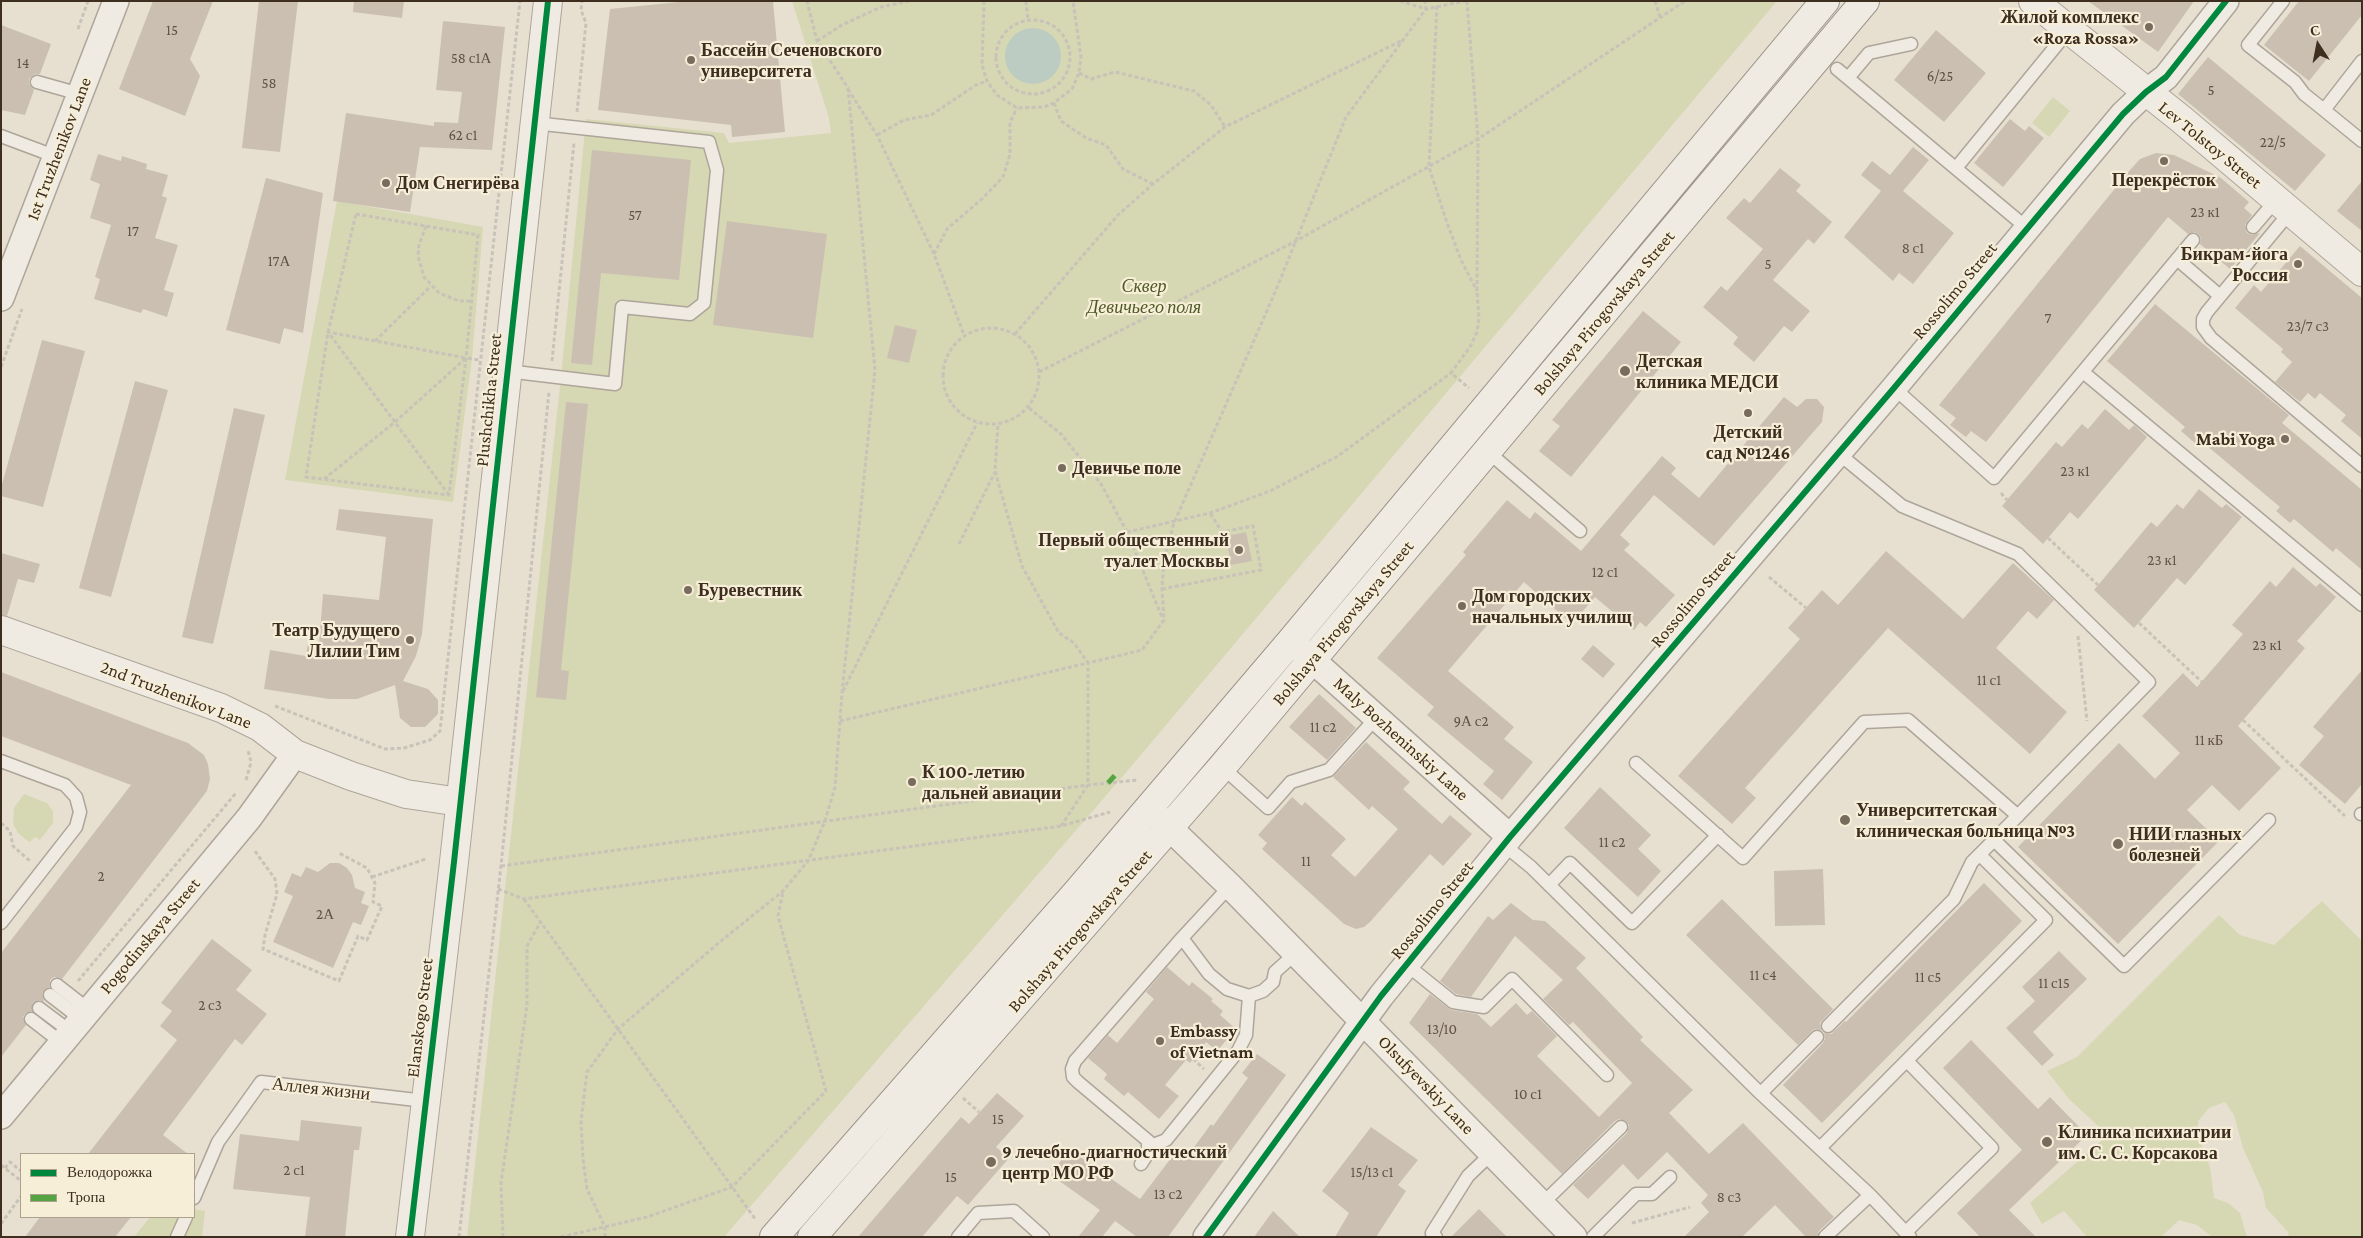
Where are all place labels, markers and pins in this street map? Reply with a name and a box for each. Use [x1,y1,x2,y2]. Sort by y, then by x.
place label: Жилой комплекс «Roza Rossa» [2000,6,2139,48]
marker: Жилой комплекс «Roza Rossa» [2143,21,2155,33]
place label: Бассейн Сеченовского университета [701,39,882,82]
marker: Бассейн Сеченовского университета [685,54,697,66]
marker: Перекрёсток [2158,155,2170,167]
place label: Перекрёсток [2112,169,2216,191]
place label: Дом Снегирёва [396,172,519,194]
marker: Дом Снегирёва [380,177,392,189]
place label: Бикрам-йога Россия [2181,243,2288,286]
marker: Бикрам-йога Россия [2292,258,2304,270]
place label: Детская клиника МЕДСИ [1636,350,1779,392]
marker: Детская клиника МЕДСИ [1618,364,1632,378]
marker: Детский сад №1246 [1742,407,1754,419]
place label: Детский сад №1246 [1706,421,1790,464]
place label: Mabi Yoga [2196,428,2275,450]
marker: Mabi Yoga [2279,433,2291,445]
place label: Девичье поле [1072,457,1181,479]
marker: Девичье поле [1056,462,1068,474]
place label: Первый общественный туалет Москвы [1038,529,1229,572]
marker: Первый общественный туалет Москвы [1233,544,1245,556]
place label: Буревестник [698,579,802,601]
marker: Буревестник [682,584,694,596]
place label: Дом городских начальных училищ [1472,585,1632,628]
marker: Дом городских начальных училищ [1456,600,1468,612]
place label: Театр Будущего Лилии Тим [272,619,400,662]
marker: Театр Будущего Лилии Тим [404,634,416,646]
place label: К 100-летию дальней авиации [922,761,1061,804]
marker: К 100-летию дальней авиации [906,776,918,788]
place label: Университетская клиническая больница №3 [1856,799,2075,842]
marker: Университетская клиническая больница №3 [1838,813,1852,827]
place label: НИИ глазных болезней [2129,823,2241,866]
marker: НИИ глазных болезней [2111,837,2125,851]
place label: Embassy of Vietnam [1170,1020,1253,1062]
marker: Embassy of Vietnam [1154,1035,1166,1047]
place label: Клиника психиатрии им. С. С. Корсакова [2058,1121,2231,1164]
marker: Клиника психиатрии им. С. С. Корсакова [2040,1135,2054,1149]
place label: 9 лечебно-диагностический центр МО РФ [1002,1141,1227,1184]
marker: 9 лечебно-диагностический центр МО РФ [984,1155,998,1169]

